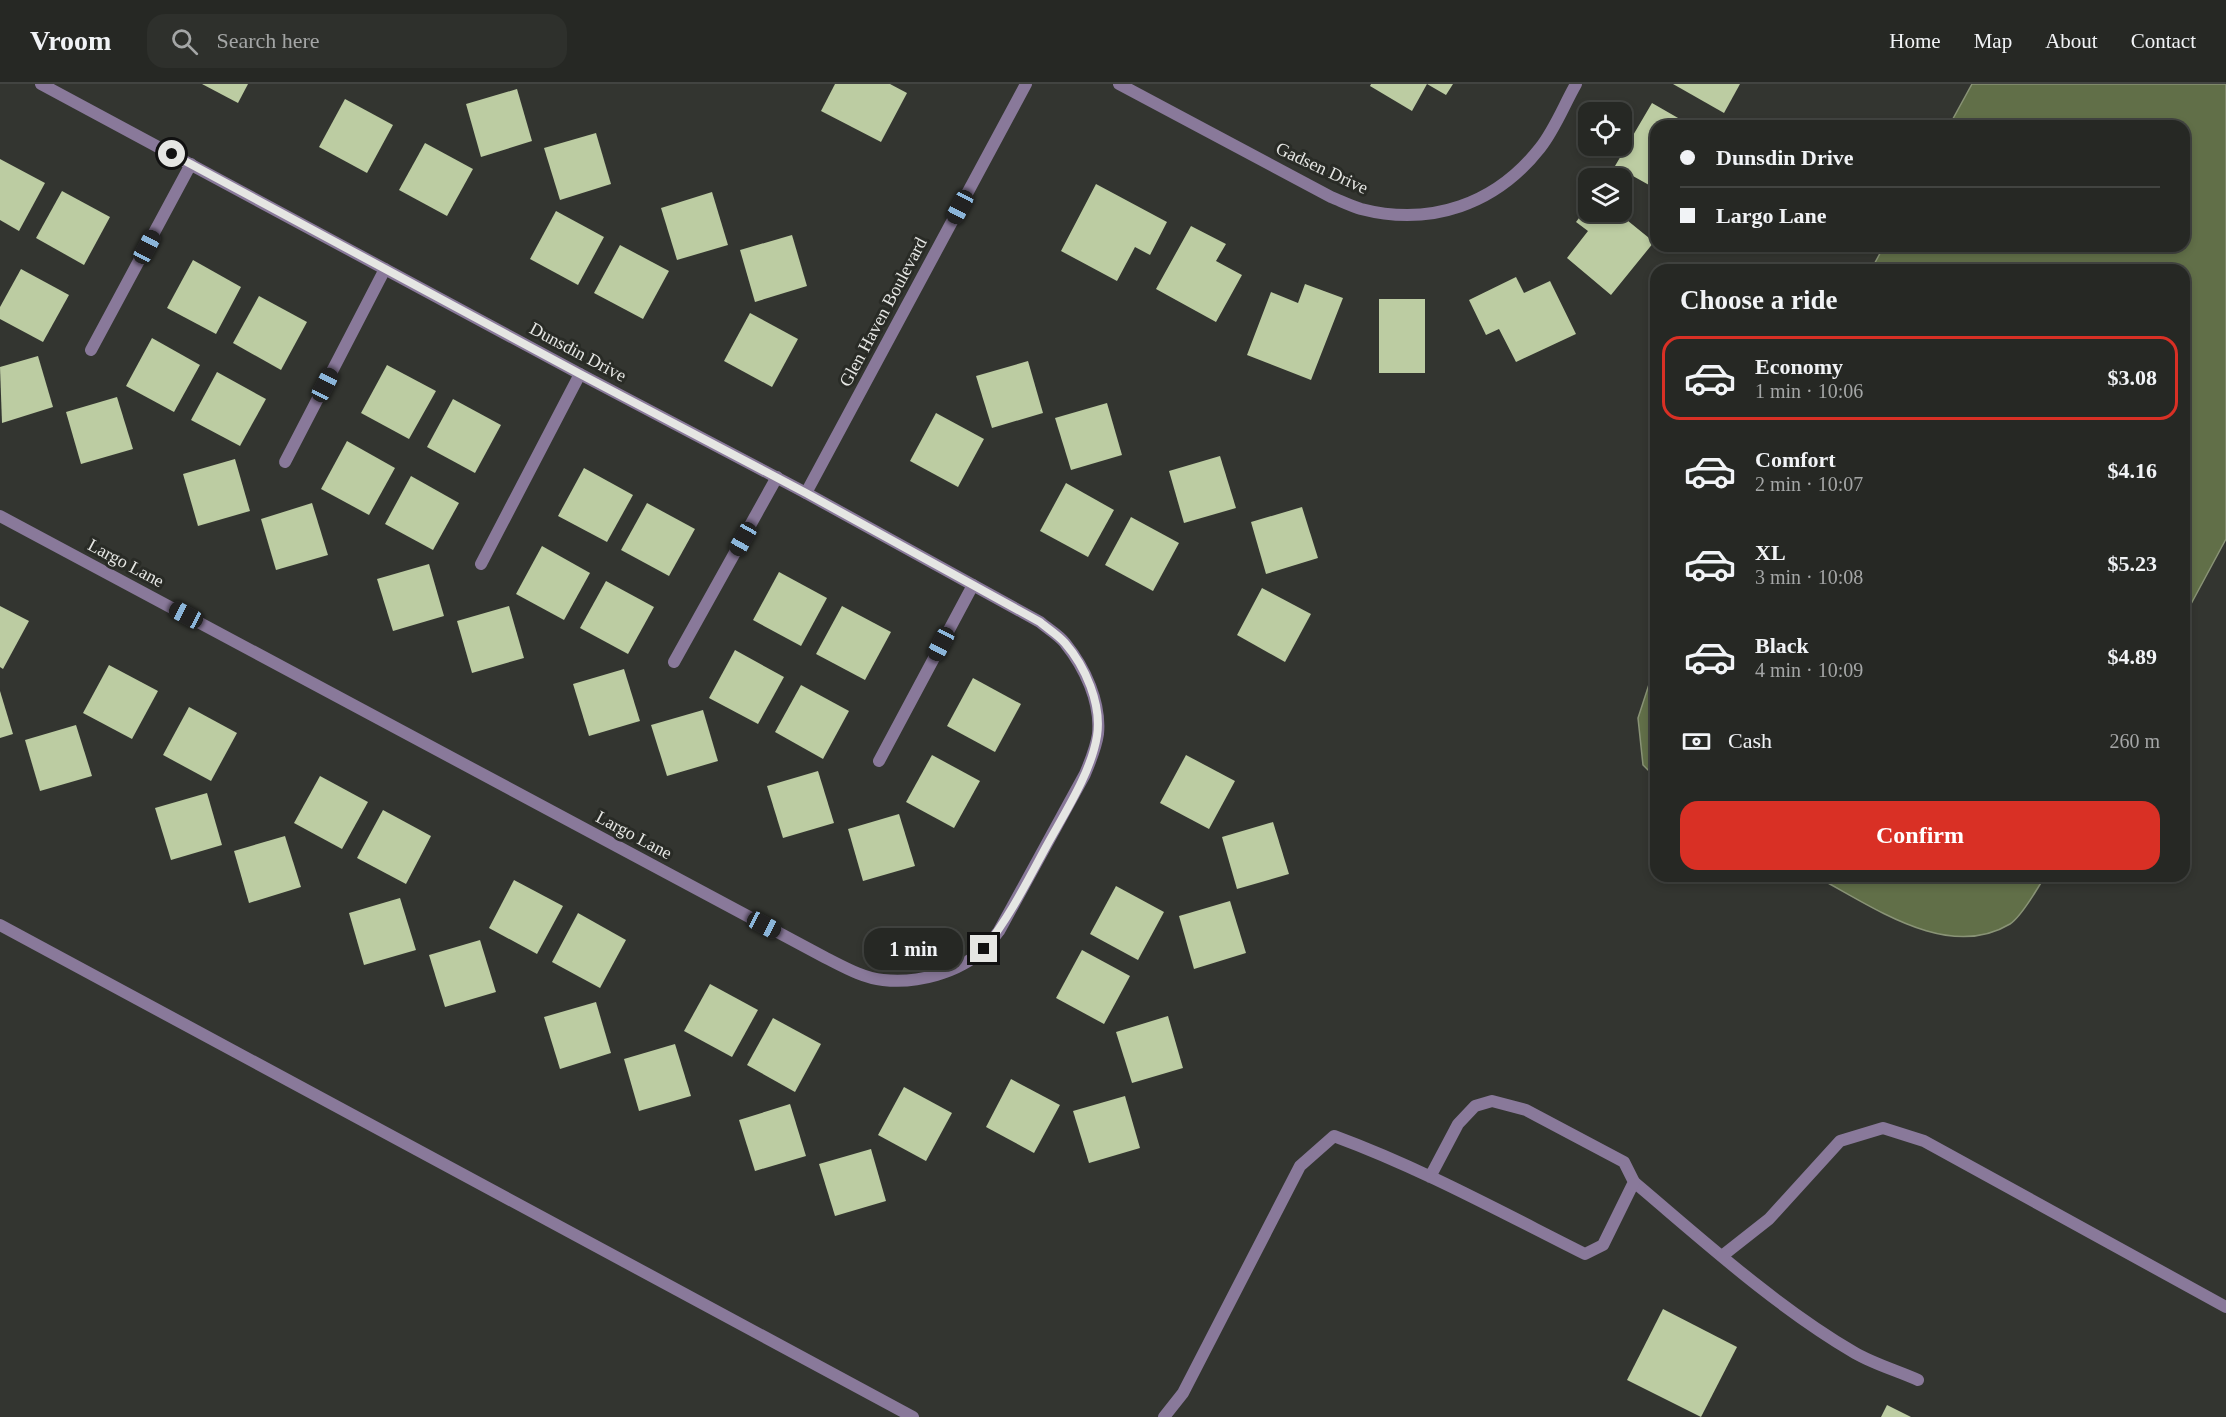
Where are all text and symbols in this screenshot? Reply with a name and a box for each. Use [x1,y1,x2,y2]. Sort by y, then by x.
search box [147,14,567,68]
text: Vroom [30,25,111,56]
icon: search [168,25,201,58]
text: Search here [216,28,320,53]
text: Home [1889,29,1941,53]
text: Map [1974,29,2012,53]
text: About [2045,29,2098,53]
text: Contact [2131,29,2196,53]
map controls [1578,102,1632,222]
button: locate [1578,102,1632,156]
street label: Gadsen Drive [1273,138,1371,198]
route start [158,140,185,167]
text: Dunsdin Drive [1716,145,1854,170]
button: layers [1578,168,1632,222]
car [944,187,976,227]
text: Largo Lane [1716,203,1827,228]
car [131,227,163,267]
street label: Glen Haven Boulevard [835,234,931,390]
text: Choose a ride [1680,285,1838,315]
street label: Dunsdin Drive [526,318,630,386]
icon: car [1683,351,1737,405]
text: Economy [1755,354,1843,379]
car [309,365,341,405]
text: $3.08 [2108,365,2157,390]
text: 1 min · 10:06 [1755,380,1863,402]
icon: car [1683,444,1737,498]
text: Comfort [1755,447,1836,472]
text: $4.16 [2108,458,2157,483]
text: 2 min · 10:07 [1755,473,1863,495]
car [726,519,760,559]
street label: Largo Lane [85,535,167,591]
icon: car [1683,537,1737,591]
text: XL [1755,540,1786,565]
text: $5.23 [2108,551,2157,576]
text: 3 min · 10:08 [1755,566,1863,588]
car [166,599,206,631]
car [925,624,957,664]
icon: car [1683,630,1737,684]
text: Black [1755,633,1809,658]
text: $4.89 [2108,644,2157,669]
text: 4 min · 10:09 [1755,659,1863,681]
icon: cash [1680,725,1713,758]
text: Cash [1728,728,1772,753]
text: 260 m [2109,730,2160,752]
button: Confirm [1680,801,2160,870]
street label: Largo Lane [593,807,675,863]
car [744,909,784,941]
callout: 1 min [864,928,963,970]
route end [970,935,997,962]
text: 1 min [889,938,938,960]

